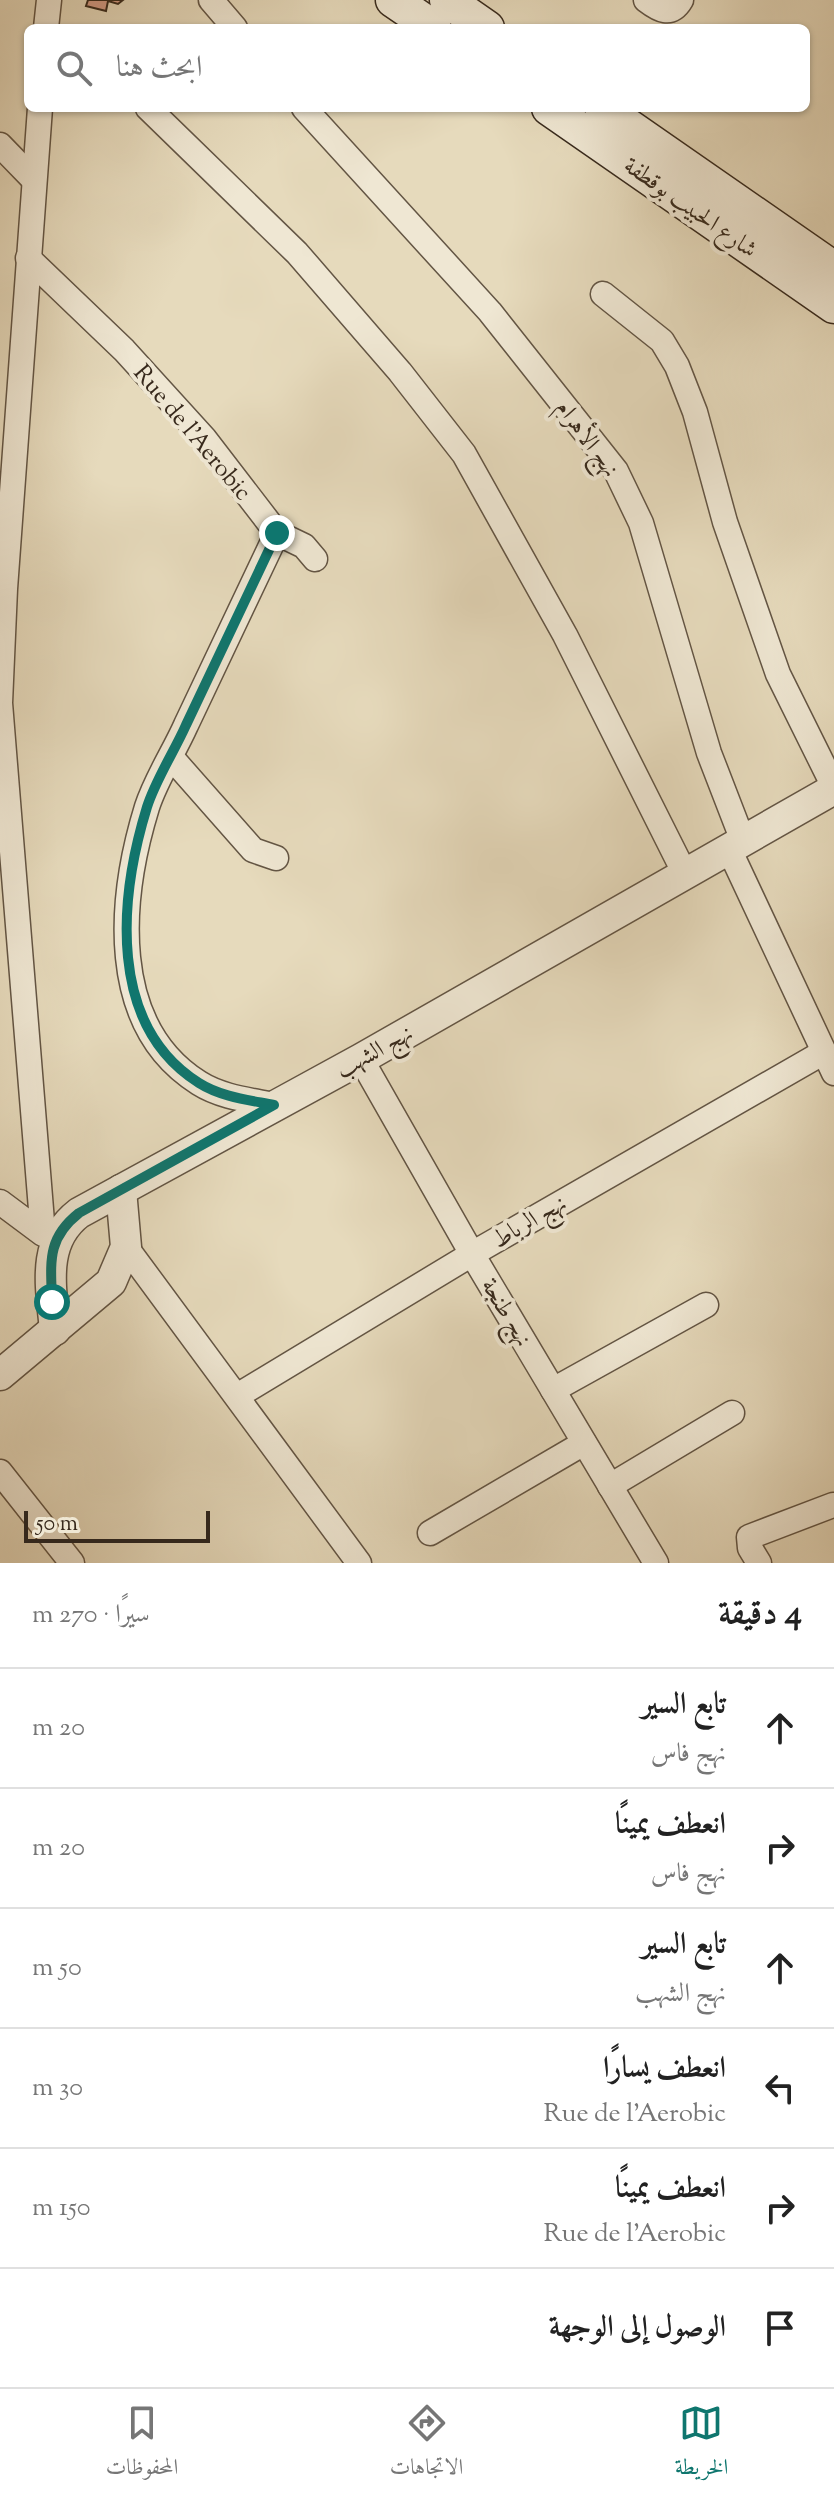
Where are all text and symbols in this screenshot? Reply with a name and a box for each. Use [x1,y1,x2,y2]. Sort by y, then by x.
search box [24,24,810,112]
icon: search [52,46,96,90]
text: ابحث هنا [116,47,202,90]
street label: شارع الحبيب بوقطفة [615,150,764,268]
street label: Rue de l'Aerobic [124,358,259,509]
street label: نهج الأهرام [545,393,627,486]
route end [259,515,295,551]
street label: نهج الشهب [330,1018,421,1090]
street label: نهج الرباط [486,1188,575,1260]
street label: نهج طنجة [470,1272,539,1355]
route start [34,1284,70,1320]
scale bar [24,1507,210,1543]
text: 50 m [36,1509,78,1541]
text: 4 دقيقة [718,1590,802,1639]
text: سيرًا · 270 m [32,1597,150,1634]
text: تابع السير [641,1684,726,1727]
icon: ahead [758,1706,802,1750]
text: 20 m [32,1710,85,1747]
text: نهج فاس [651,1736,726,1773]
text: انعطف يمينًا [615,1804,726,1847]
icon: right [758,1826,802,1870]
text: 20 m [32,1830,85,1867]
text: نهج فاس [651,1856,726,1893]
text: تابع السير [641,1924,726,1967]
icon: ahead [758,1946,802,1990]
text: 50 m [32,1950,82,1987]
text: نهج الشهب [635,1976,726,2013]
text: انعطف يسارًا [603,2048,726,2091]
icon: left [758,2066,802,2110]
text: 30 m [32,2070,83,2107]
text: Rue de l'Aerobic [544,2096,726,2133]
text: انعطف يمينًا [615,2168,726,2211]
icon: right [758,2186,802,2230]
text: 150 m [32,2190,91,2227]
text: Rue de l'Aerobic [544,2216,726,2253]
icon: arrive [758,2306,802,2350]
text: الوصول إلى الوجهة [549,2307,726,2350]
tab: المحفوظات [106,2401,178,2488]
tab: الاتجاهات [390,2401,463,2488]
tab: الخريطة [675,2401,728,2488]

